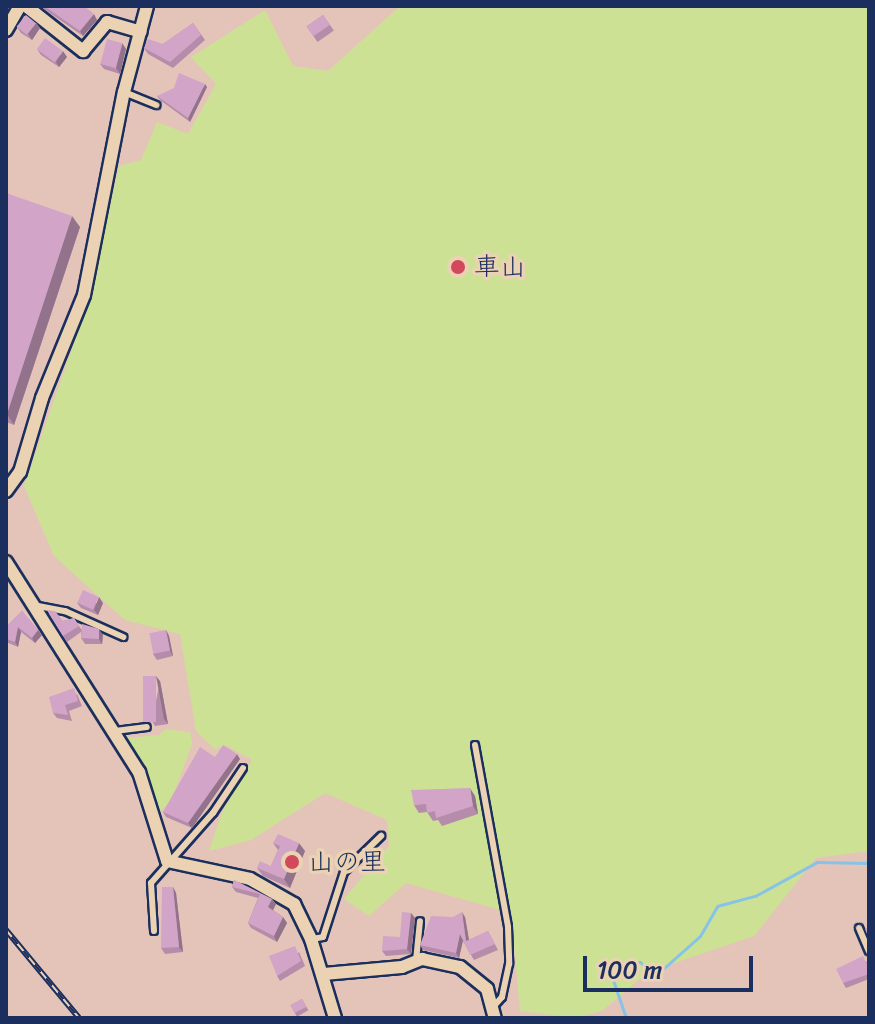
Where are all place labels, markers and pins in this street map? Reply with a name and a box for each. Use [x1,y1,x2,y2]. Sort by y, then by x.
place label: 車山 [474,251,526,283]
marker: 車山 [449,258,467,276]
place label: 山の里 [308,846,386,878]
marker: 山の里 [283,853,301,871]

